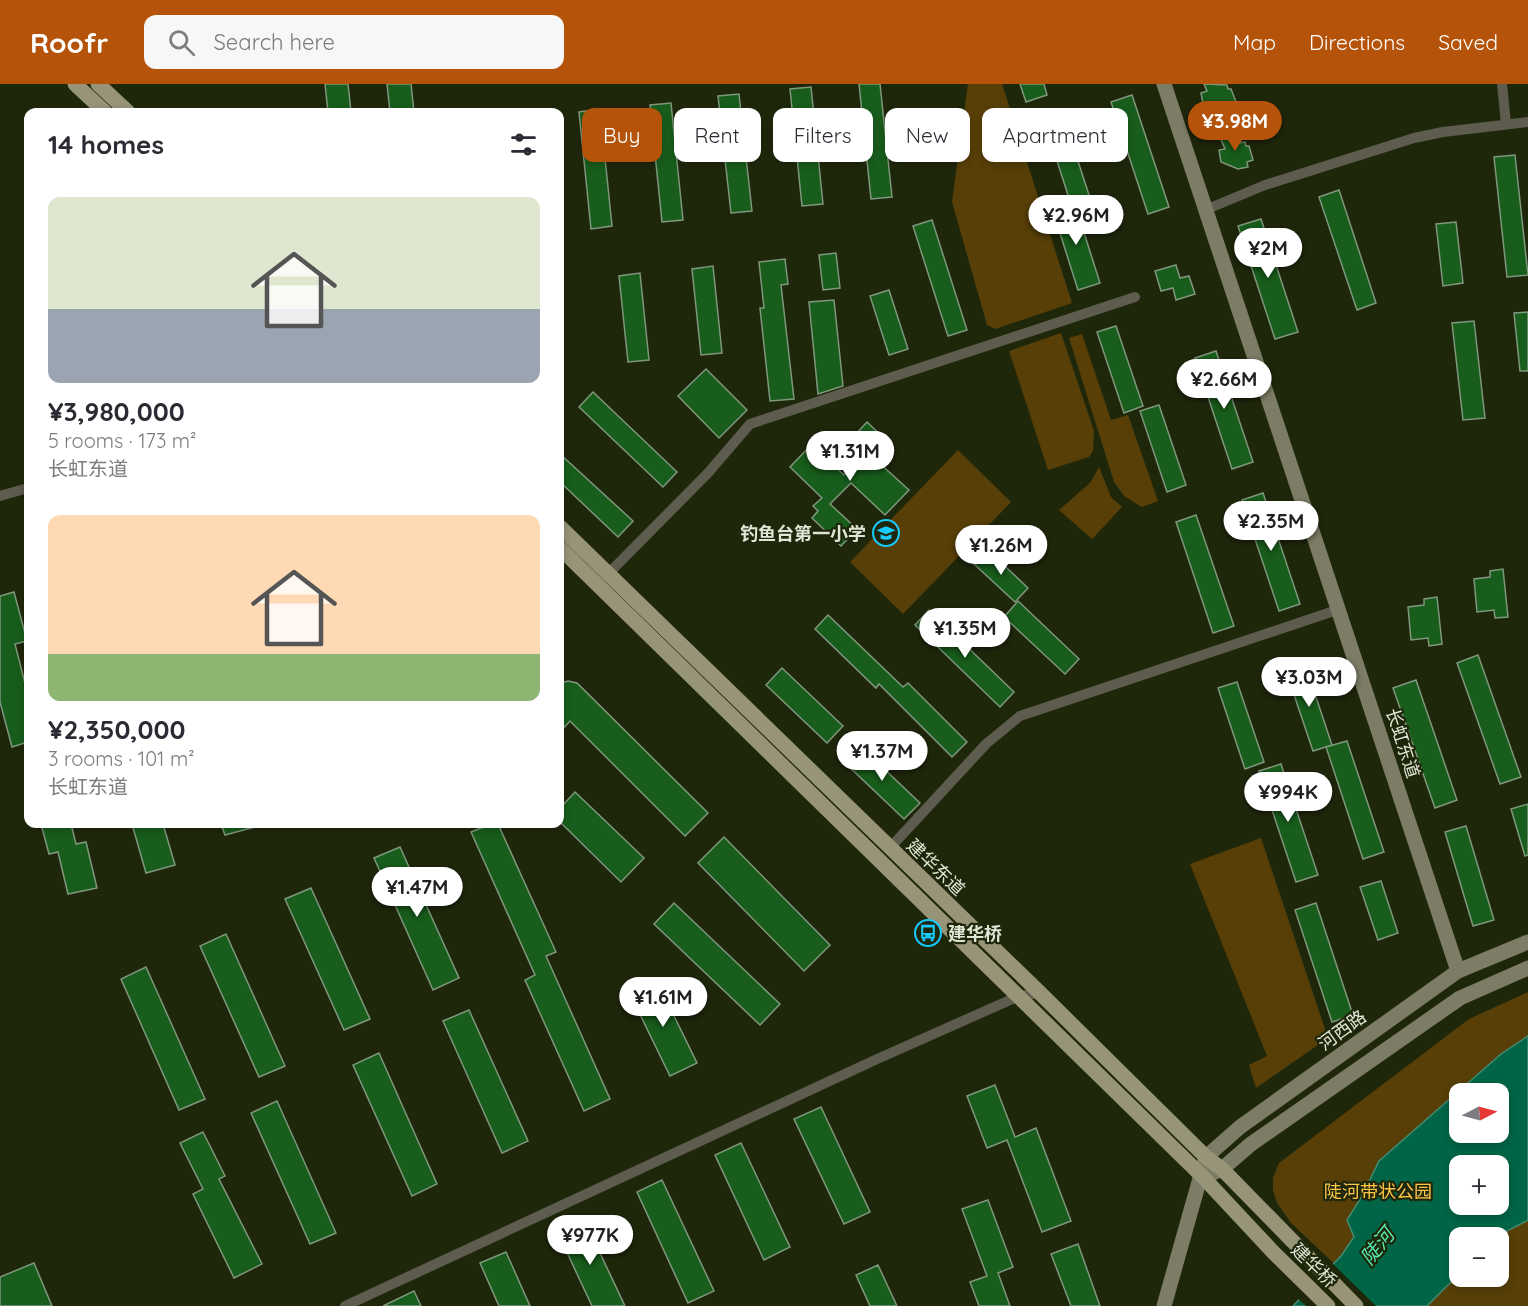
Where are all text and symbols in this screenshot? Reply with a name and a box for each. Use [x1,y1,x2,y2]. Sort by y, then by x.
search box [144,15,564,69]
text: Roofr [30,25,108,60]
icon: search [165,26,198,59]
text: Search here [213,28,335,56]
text: Map [1233,29,1276,55]
text: Directions [1309,29,1405,55]
text: Saved [1438,29,1498,55]
pin: ¥3.98M [1186,101,1284,152]
chip: Buy [582,108,662,162]
chip: Rent [674,108,761,162]
chip: Filters [773,108,873,162]
chip: New [885,108,970,162]
chip: Apartment [982,108,1128,162]
text: ¥3.98M [1202,108,1268,133]
text: 14 homes [48,128,164,161]
icon: filters [507,128,540,161]
pin: ¥2.96M [1027,195,1125,246]
text: ¥2.96M [1042,202,1110,227]
pin: ¥2M [1239,228,1297,279]
text: ¥2M [1248,235,1288,260]
icon: home [240,236,348,344]
pin: ¥2.66M [1175,359,1273,410]
text: ¥2.66M [1191,366,1257,391]
text: ¥3,980,000 [48,395,185,428]
text: 5 rooms · 173 m² [48,428,196,453]
pin: ¥1.31M [801,431,899,482]
text: ¥1.31M [820,438,880,463]
text: 长虹东道 [48,456,128,481]
pin: ¥2.35M [1222,501,1320,552]
text: ¥2.35M [1238,508,1304,533]
school or university icon: 钓鱼台第一小学 [871,518,901,548]
place label: 钓鱼台第一小学 [740,522,866,545]
pin: ¥1.26M [952,525,1050,576]
text: ¥1.26M [969,532,1033,557]
icon: home [240,554,348,662]
pin: ¥1.35M [916,608,1014,659]
text: ¥1.35M [933,615,997,640]
pin: ¥3.03M [1260,657,1358,708]
text: ¥3.03M [1275,664,1343,689]
street label: 长虹东道 [1381,705,1425,781]
text: ¥2,350,000 [48,713,185,746]
pin: ¥1.37M [833,731,931,782]
text: ¥1.37M [851,738,913,763]
text: 3 rooms · 101 m² [48,746,195,771]
pin: ¥994K [1246,772,1330,823]
text: 长虹东道 [48,774,128,799]
text: ¥994K [1258,779,1318,804]
street label: 建华东道 [902,834,970,900]
pin: ¥1.47M [368,867,466,918]
text: ¥1.47M [386,874,448,899]
bus stop icon: 建华桥 [913,918,943,948]
place label: 建华桥 [948,922,1002,945]
pin: ¥1.61M [614,977,712,1028]
text: ¥1.61M [633,984,693,1009]
street label: 河西路 [1313,1005,1371,1055]
north arrow [1449,1083,1509,1143]
map controls [1449,1083,1509,1287]
button: + [1449,1155,1509,1215]
park label: 陡河带状公园 [1324,1180,1432,1203]
pin: ¥977K [548,1215,632,1266]
water label: 陡河 [1355,1219,1402,1269]
text: ¥977K [561,1222,619,1247]
button: − [1449,1227,1509,1287]
street label: 建华桥 [1287,1238,1341,1292]

